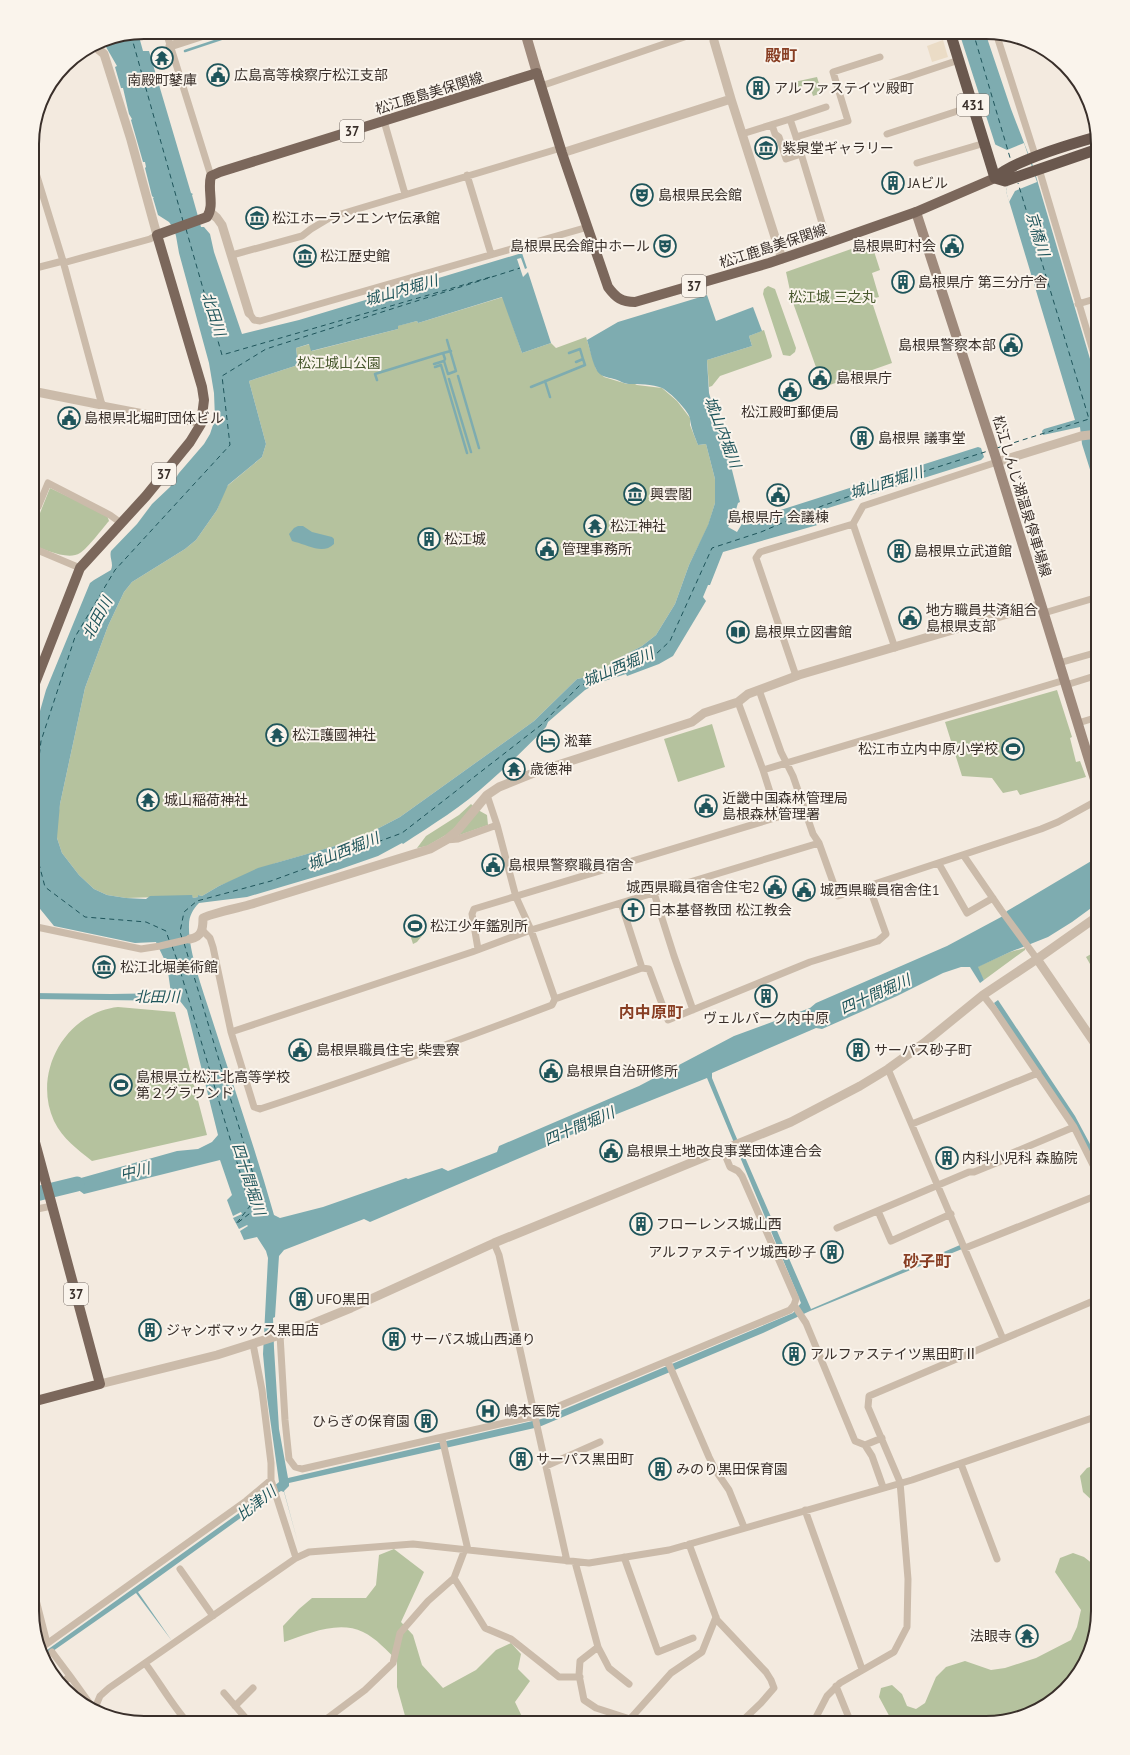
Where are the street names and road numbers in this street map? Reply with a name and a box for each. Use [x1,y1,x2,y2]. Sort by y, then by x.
street label: 松江鹿島美保関線 [373,68,485,118]
road number: 431 [957,94,989,116]
road number: 37 [340,120,364,142]
street label: 松江鹿島美保関線 [717,220,829,272]
road number: 37 [682,275,706,297]
street label: 松江しんじ湖温泉停車場線 [989,413,1055,579]
road number: 37 [152,463,176,485]
road number: 37 [64,1283,88,1305]

